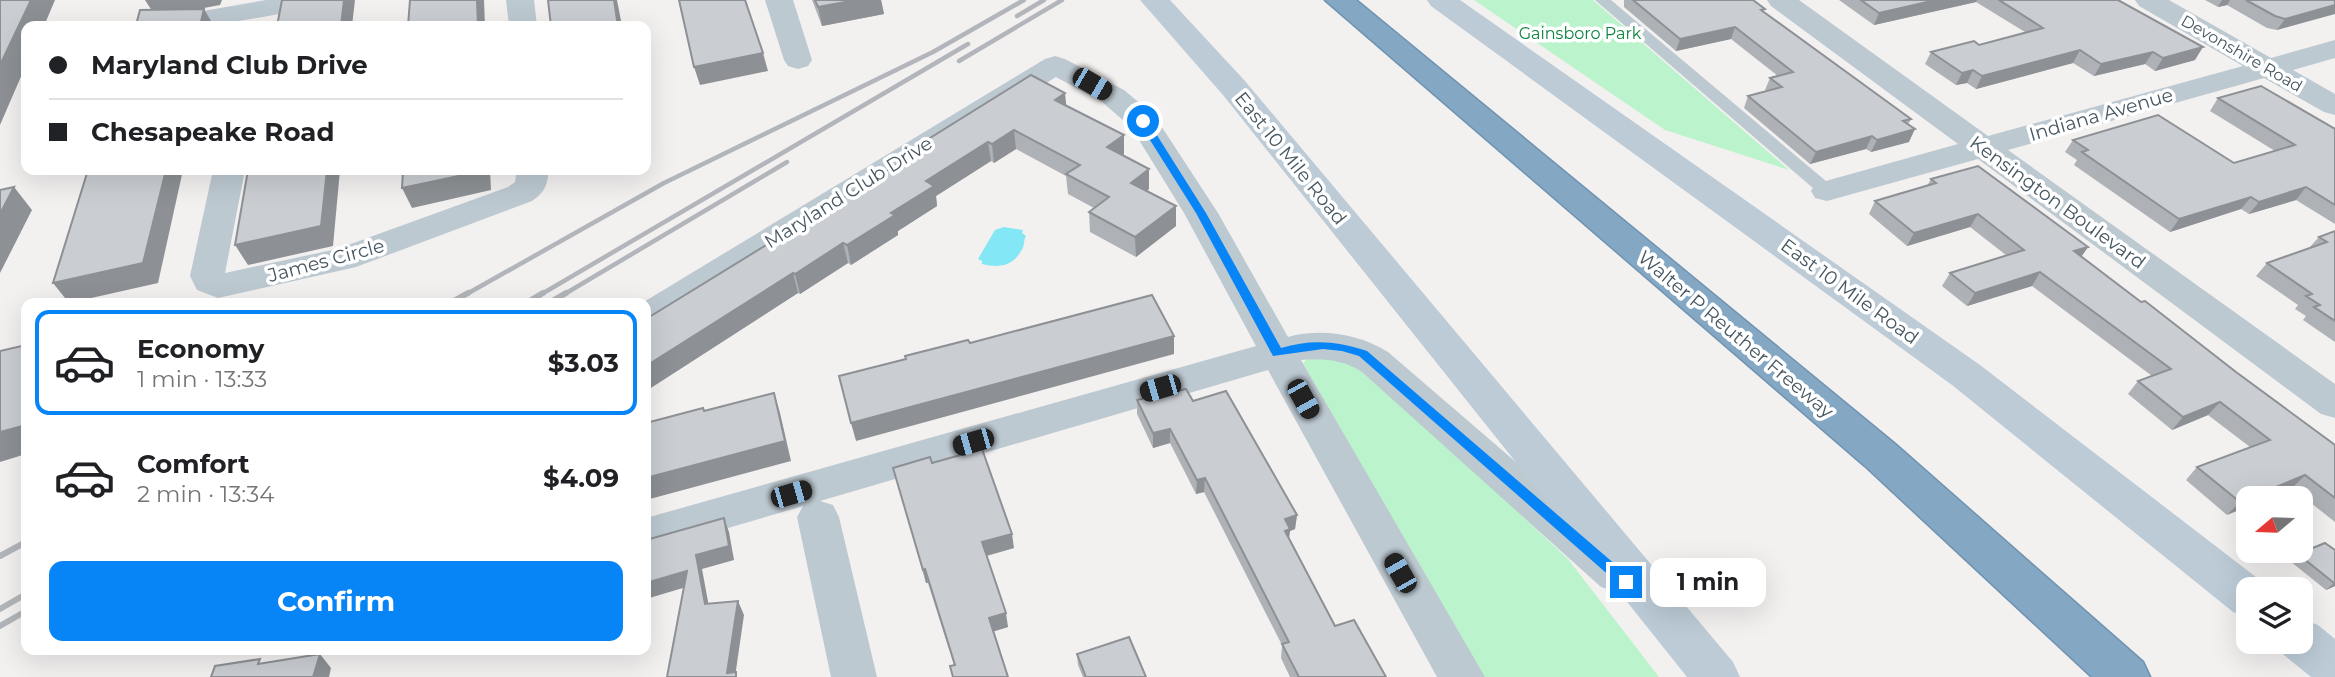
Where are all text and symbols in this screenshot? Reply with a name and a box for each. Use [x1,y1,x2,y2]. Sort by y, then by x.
street label: Devonshire Road [2178,11,2306,96]
park label: Gainsboro Park [1519,24,1642,43]
text: Maryland Club Drive [91,49,368,81]
car [1069,64,1116,104]
street label: Indiana Avenue [2027,83,2176,146]
street label: East 10 Mile Road [1230,87,1351,230]
route start [1127,105,1159,137]
text: Chesapeake Road [91,116,334,148]
street label: Maryland Club Drive [760,131,936,253]
street label: Kensington Boulevard [1965,131,2150,274]
street label: James Circle [264,234,387,287]
street label: East 10 Mile Road [1776,234,1923,349]
street label: Walter P Reuther Freeway [1633,246,1839,423]
icon: car [53,331,116,394]
text: Economy [137,333,264,365]
text: $3.03 [548,347,619,379]
text: 1 min · 13:33 [137,365,267,393]
car [1137,372,1184,404]
car [1284,376,1323,422]
car [950,426,997,458]
icon: car [53,446,116,509]
text: Comfort [137,448,249,480]
text: $4.09 [543,462,619,494]
car [768,478,815,510]
text: 2 min · 13:34 [137,480,274,508]
north arrow [2236,486,2314,564]
map controls [2236,486,2313,654]
car [1381,550,1420,596]
callout: 1 min [1650,558,1766,606]
button: Confirm [49,561,623,641]
route end [1610,566,1642,598]
text: 1 min [1677,568,1739,596]
button: layers [2236,577,2313,654]

